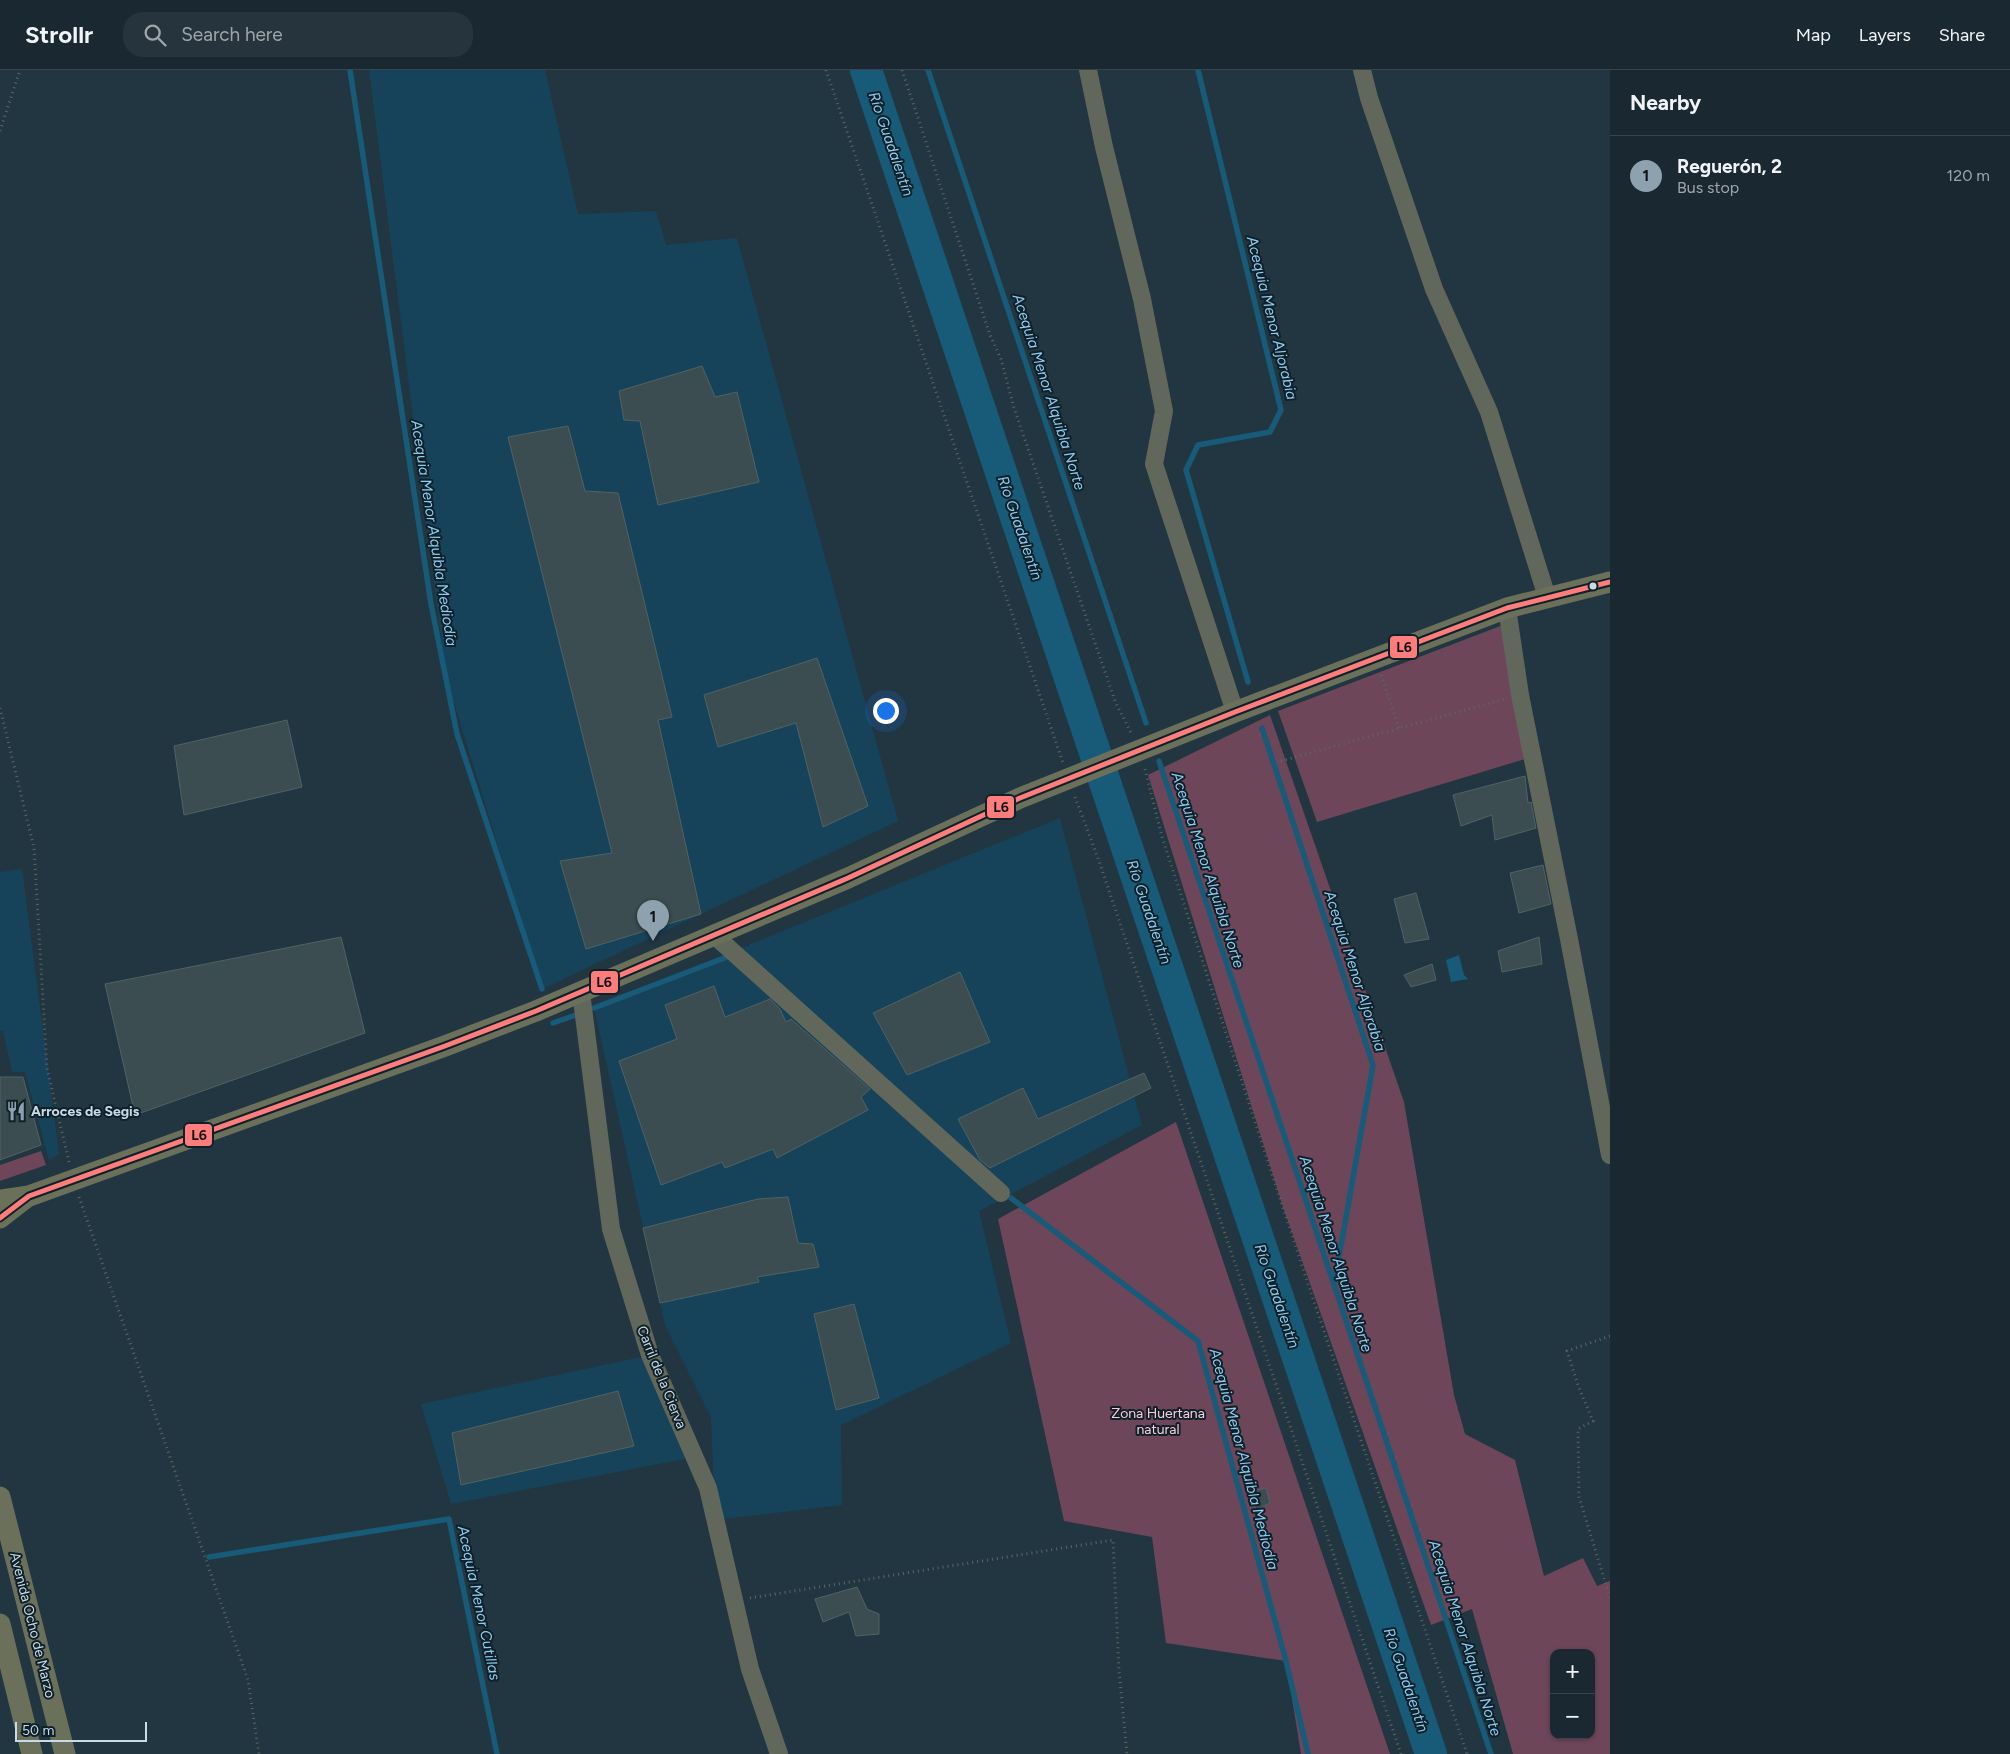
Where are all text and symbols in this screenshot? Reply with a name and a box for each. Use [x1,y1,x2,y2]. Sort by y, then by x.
search box [123,12,473,57]
text: Strollr [25,20,93,49]
icon: search [141,21,169,49]
text: Search here [181,23,283,46]
text: Map [1796,24,1831,46]
text: Layers [1859,24,1911,46]
text: Share [1939,24,1985,46]
water label: Río Guadalentín [865,90,917,198]
text: Nearby [1630,90,1701,115]
text: Reguerón, 2 [1677,155,1782,178]
text: 1 [1643,166,1649,185]
text: 120 m [1947,166,1990,185]
text: Bus stop [1677,178,1739,197]
water label: Acequia Menor Aljorabia [1243,234,1301,402]
water label: Acequia Menor Alquibla Norte [1008,291,1089,492]
water label: Acequia Menor Alquibla Mediodía [407,418,461,647]
water label: Río Guadalentín [994,474,1046,582]
unlabelled marker [1588,581,1598,591]
line badge: L6 [1389,635,1418,659]
text: L6 [1396,639,1412,656]
your location [873,698,899,724]
water label: Acequia Menor Alquibla Norte [1167,769,1248,970]
line badge: L6 [986,795,1015,819]
text: L6 [993,799,1009,816]
water label: Río Guadalentín [1123,858,1175,966]
water label: Acequia Menor Aljorabia [1320,888,1390,1054]
pin: 1 [637,900,669,941]
line badge: L6 [590,970,619,994]
text: L6 [596,974,612,991]
restaurant icon: Arroces de Segis [5,1100,27,1122]
place label: Arroces de Segis [31,1103,140,1120]
line badge: L6 [184,1123,213,1147]
text: L6 [191,1127,207,1144]
water label: Acequia Menor Alquibla Norte [1295,1153,1376,1354]
water label: Río Guadalentín [1251,1242,1303,1350]
street label: Carril de la Cierva [633,1323,690,1431]
water label: Acequia Menor Alquibla Mediodía [1205,1345,1282,1572]
park label: Zona Huertana natural [1111,1405,1205,1438]
water label: Acequia Menor Cutillas [454,1523,504,1682]
water label: Acequia Menor Alquibla Norte [1424,1537,1505,1738]
street label: Avenida Ocho de Marzo [6,1550,59,1700]
water label: Río Guadalentín [1380,1626,1432,1734]
map controls [1550,1649,1595,1739]
button: + [1550,1649,1595,1694]
button: − [1550,1694,1595,1739]
scale bar [15,1719,148,1742]
text: 50 m [22,1722,54,1739]

